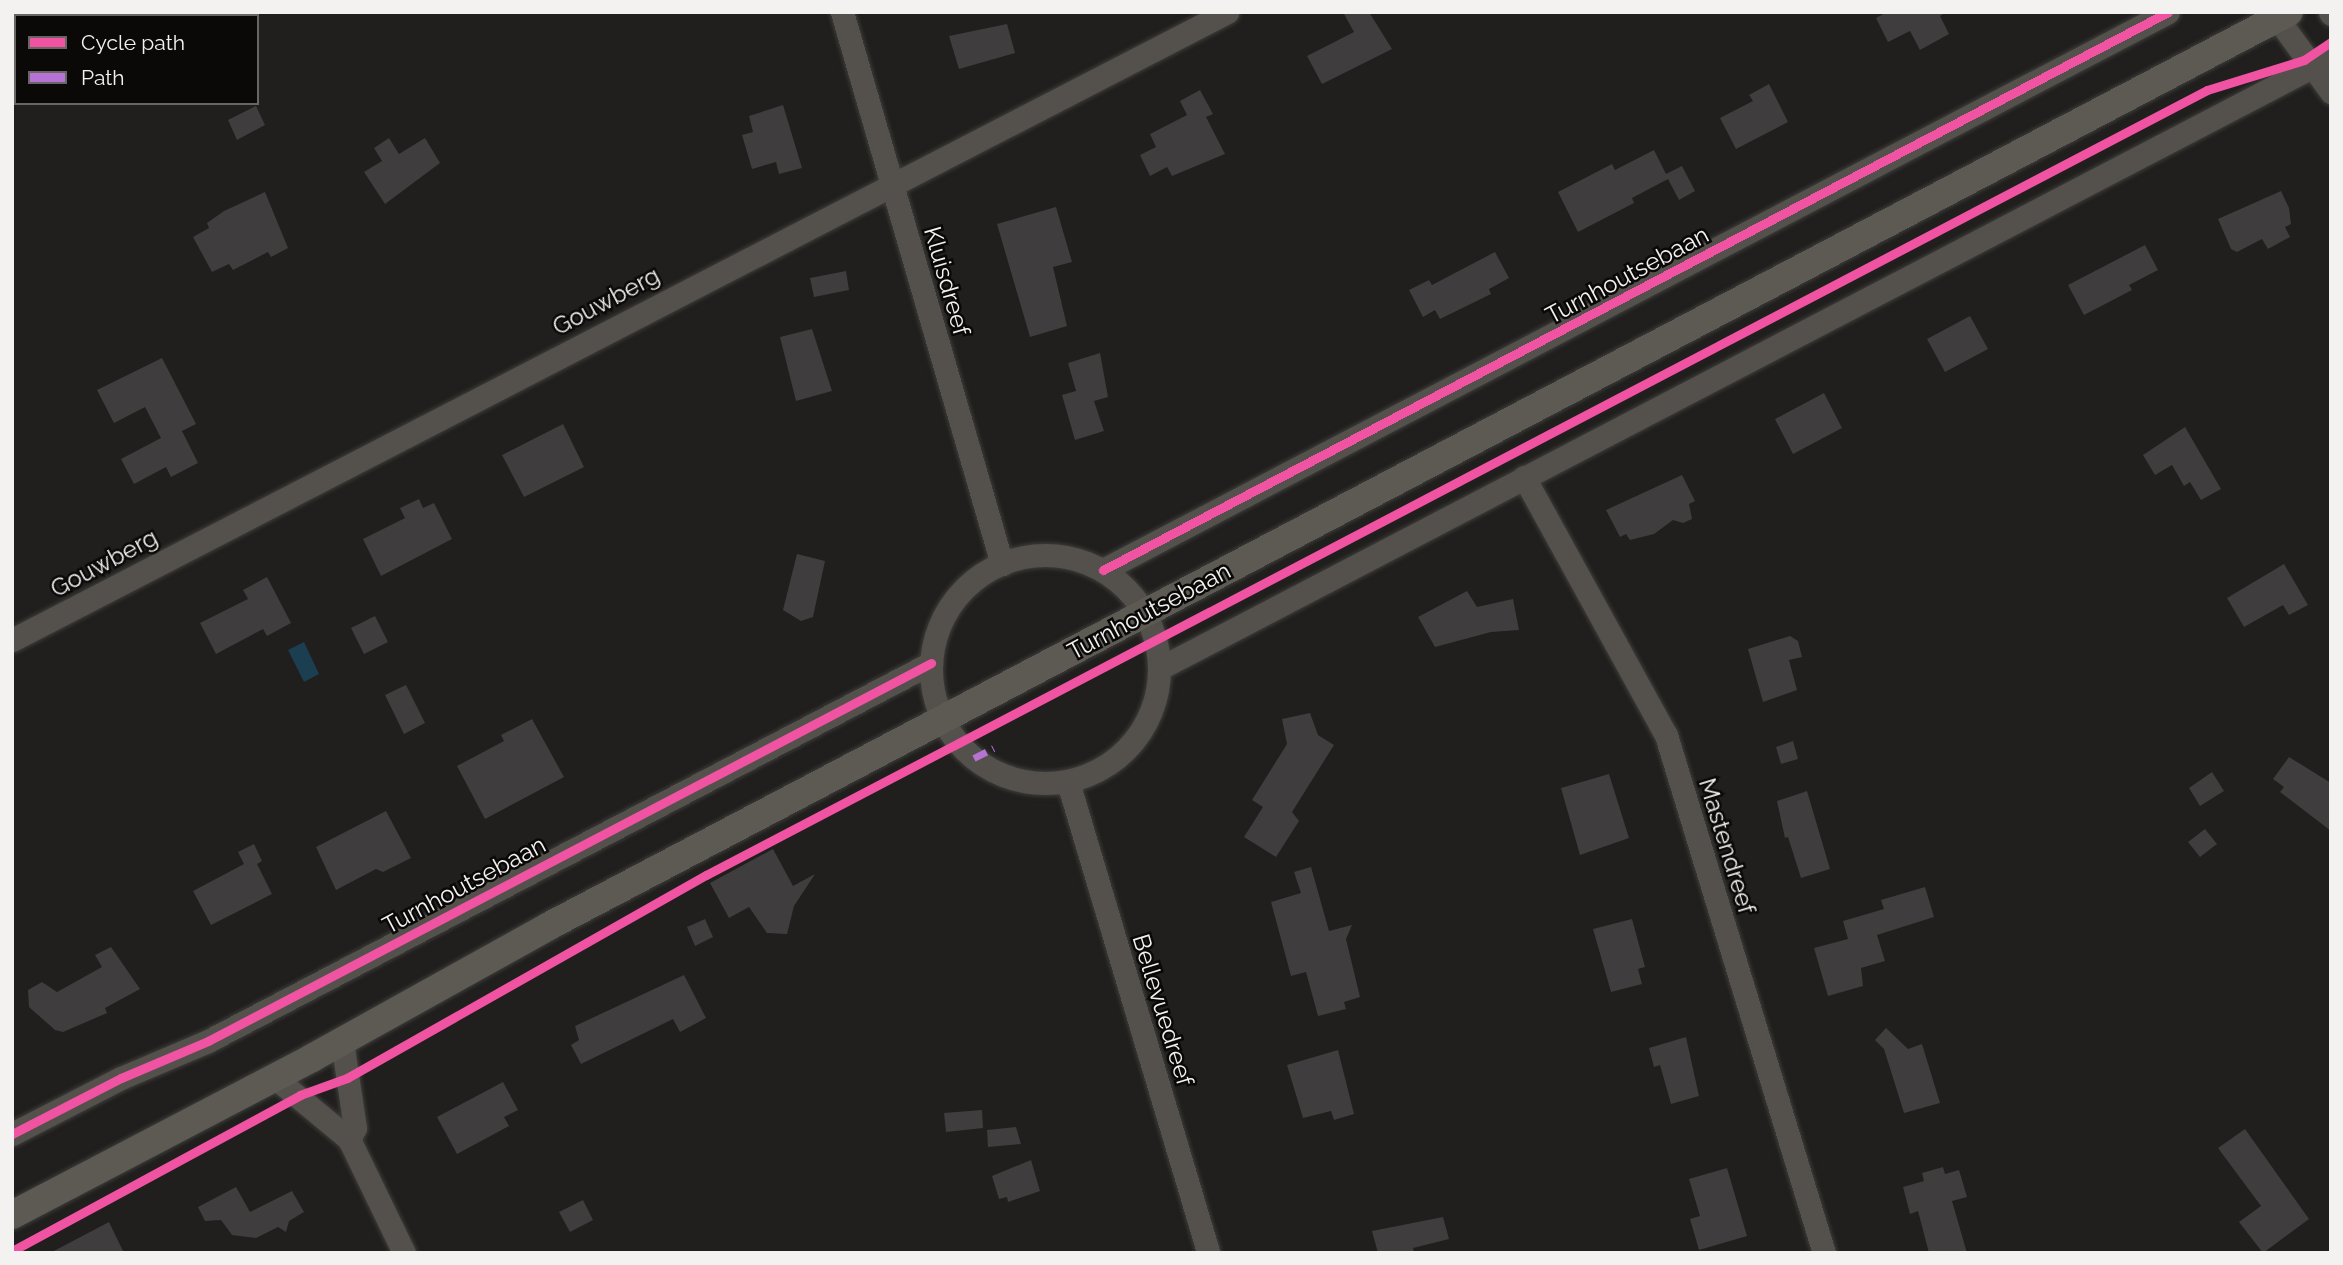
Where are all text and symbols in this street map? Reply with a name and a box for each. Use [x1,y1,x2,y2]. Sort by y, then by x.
legend [14,14,259,105]
text: Cycle path [81,30,185,55]
text: Path [81,65,125,90]
street label: Turnhoutsebaan [1541,220,1713,330]
street label: Kluisdreef [918,223,976,339]
street label: Gouwberg [548,261,664,341]
street label: Gouwberg [46,523,162,603]
street label: Turnhoutsebaan [1063,556,1235,666]
street label: Mastendreef [1693,775,1761,917]
street label: Turnhoutsebaan [378,830,550,940]
street label: Bellevuedreef [1126,931,1200,1089]

